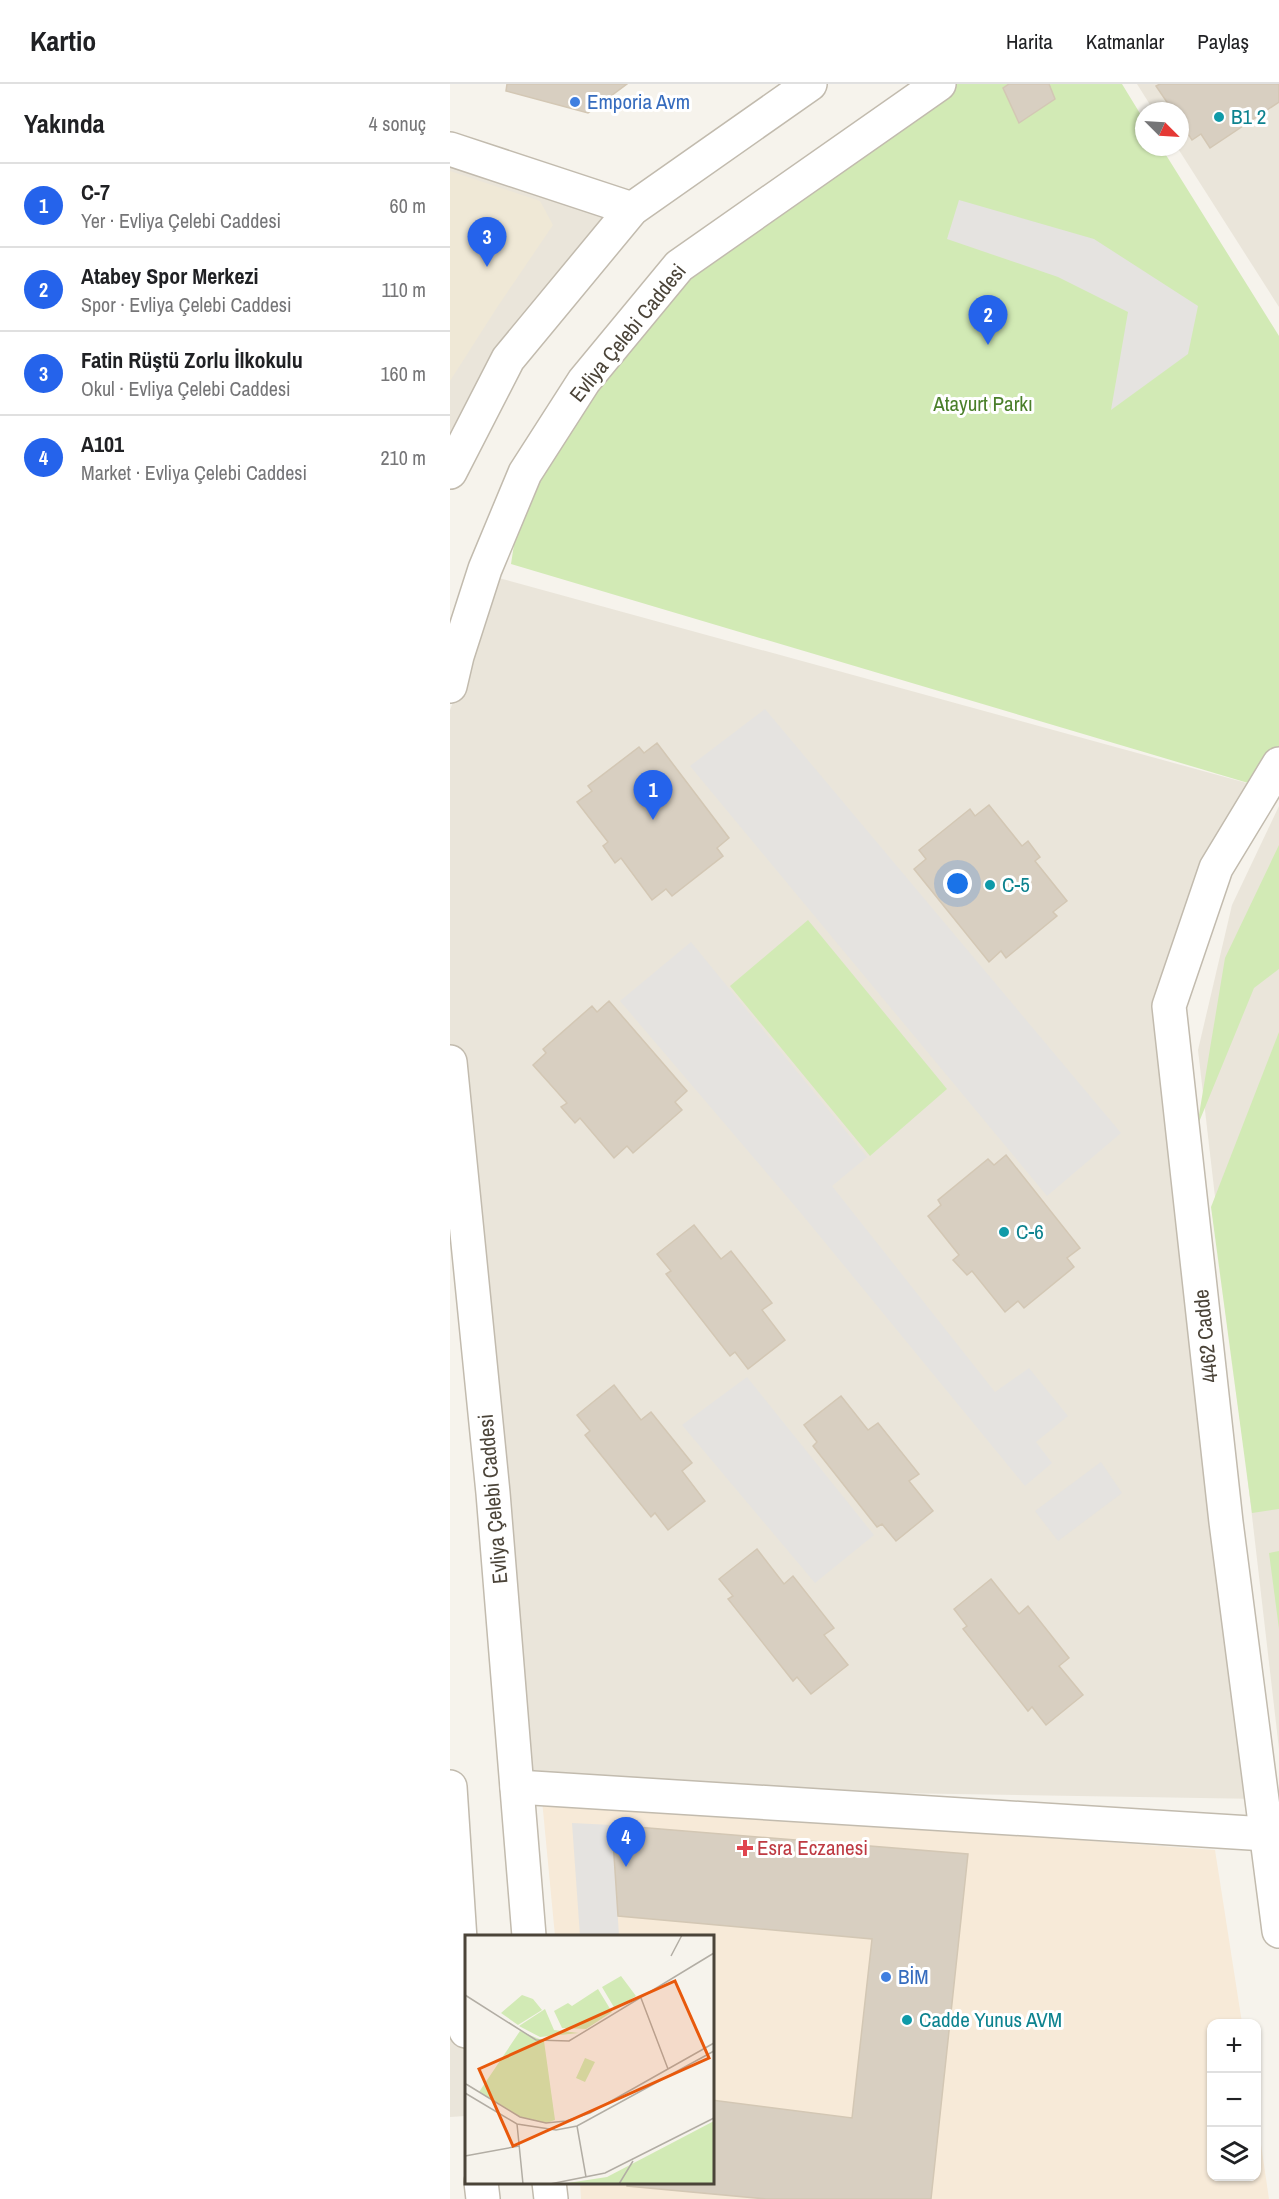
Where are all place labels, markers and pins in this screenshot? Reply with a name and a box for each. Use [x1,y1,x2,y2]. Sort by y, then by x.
place label: Emporia Avm [587,87,690,116]
marker: Emporia Avm [568,95,582,109]
place label: B1 2 [1231,102,1266,131]
marker: B1 2 [1212,110,1226,124]
pin: 3 [468,218,507,267]
pin: 2 [968,296,1008,345]
pin: 1 [634,770,672,820]
place label: C-5 [1002,870,1030,899]
marker: C-5 [983,878,997,892]
place label: C-6 [1016,1217,1044,1246]
marker: C-6 [997,1225,1011,1239]
pin: 4 [606,1818,645,1867]
place label: Esra Eczanesi [757,1833,868,1862]
marker: Esra Eczanesi [738,1841,752,1855]
place label: BİM [898,1962,929,1991]
marker: BİM [879,1970,893,1984]
place label: Cadde Yunus AVM [919,2005,1062,2034]
marker: Cadde Yunus AVM [900,2013,914,2027]

